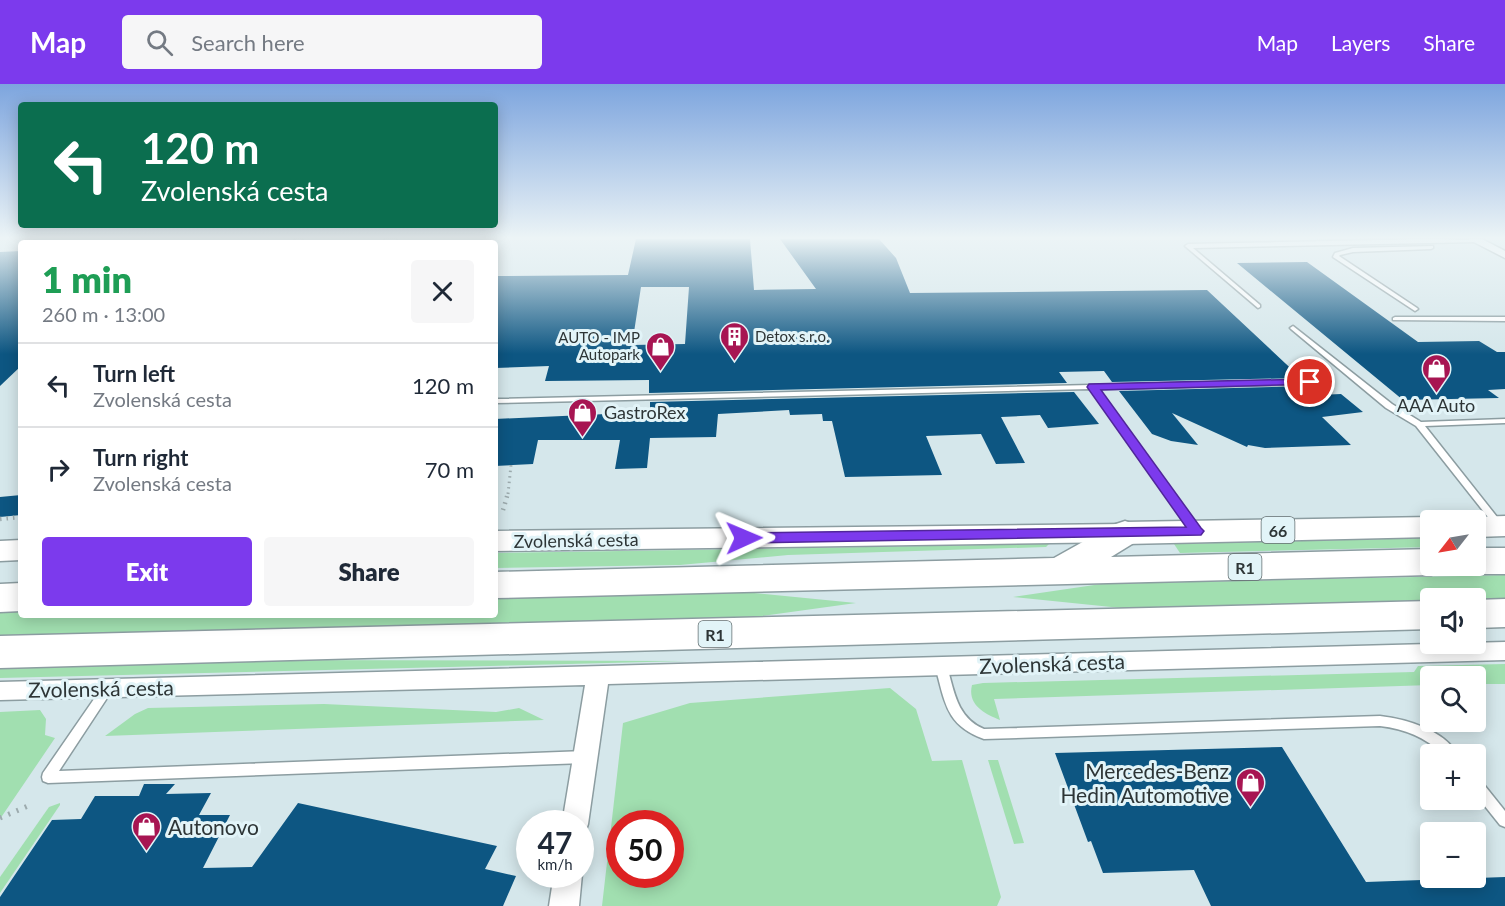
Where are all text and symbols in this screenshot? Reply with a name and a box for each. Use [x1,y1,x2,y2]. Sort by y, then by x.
search box [122,15,542,69]
text: Map [30,25,86,59]
icon: search [143,26,176,59]
text: Search here [191,29,305,56]
text: Map [1257,30,1298,55]
text: Layers [1331,30,1390,55]
text: Share [1423,30,1475,55]
text: 120 m [141,123,259,173]
icon: left [42,126,120,204]
text: Zvolenská cesta [141,174,328,207]
text: 1 min [42,257,132,301]
button: close [411,260,474,323]
text: 260 m · 13:00 [42,302,165,326]
building icon: Detox s.r.o. [718,320,750,362]
place label: Detox s.r.o. [755,327,829,345]
place label: AUTO - IMP Autopark [558,328,640,363]
shop icon: AUTO - IMP Autopark [645,330,677,372]
shop icon: AAA Auto [1420,352,1452,394]
pin [1284,356,1335,407]
text: Turn left [93,360,175,387]
icon: arrive [1293,365,1326,398]
icon: left [42,369,75,402]
text: 120 m [412,372,474,399]
text: Zvolenská cesta [93,387,232,411]
place label: AAA Auto [1397,394,1475,416]
shop icon: GastroRex [567,396,599,438]
place label: GastroRex [604,401,685,423]
text: Turn right [93,444,188,471]
icon: right [42,453,75,486]
text: 70 m [425,456,474,483]
text: Zvolenská cesta [93,471,232,495]
position arrow [712,506,776,570]
north arrow [1420,510,1486,576]
map controls [1420,510,1486,888]
road number: 66 [1262,517,1294,543]
street label: Zvolenská cesta [513,528,639,552]
button: Exit [42,537,252,606]
button: Share [264,537,474,606]
road number: R1 [1228,554,1262,580]
button: sound [1420,588,1486,654]
road number: R1 [698,621,732,647]
street label: Zvolenská cesta [979,648,1125,678]
button: search [1420,666,1486,732]
street label: Zvolenská cesta [28,674,174,702]
button: + [1420,744,1486,810]
place label: Mercedes-Benz Hedin Automotive [1060,758,1229,807]
shop icon: Mercedes-Benz Hedin Automotive [1234,766,1266,808]
shop icon: Autonovo [131,810,163,852]
speed limit sign: 50 [606,810,684,888]
place label: Autonovo [168,814,259,839]
button: − [1420,822,1486,888]
text: 47 [538,824,572,860]
text: km/h [537,855,573,873]

